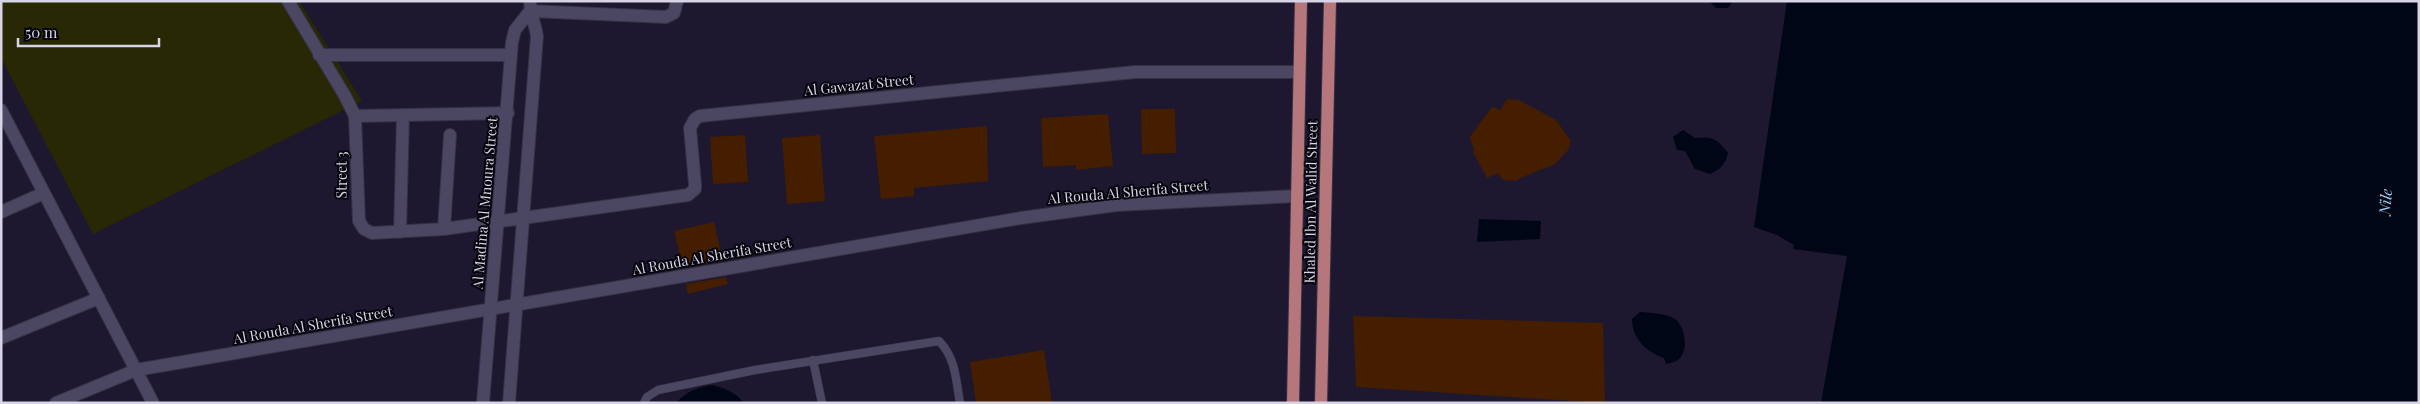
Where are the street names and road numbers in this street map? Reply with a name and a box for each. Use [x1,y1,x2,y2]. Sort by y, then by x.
street label: Al Gawazat Street [802,69,916,100]
street label: Al Madina Al Mnoura Street [467,115,502,291]
street label: Khaled Ibn Al Walid Street [1300,119,1321,284]
street label: Street 3 [332,151,351,199]
street label: Al Rouda Al Sherifa Street [1046,175,1210,208]
street label: Al Rouda Al Sherifa Street [630,232,794,279]
street label: Al Rouda Al Sherifa Street [231,301,395,348]

